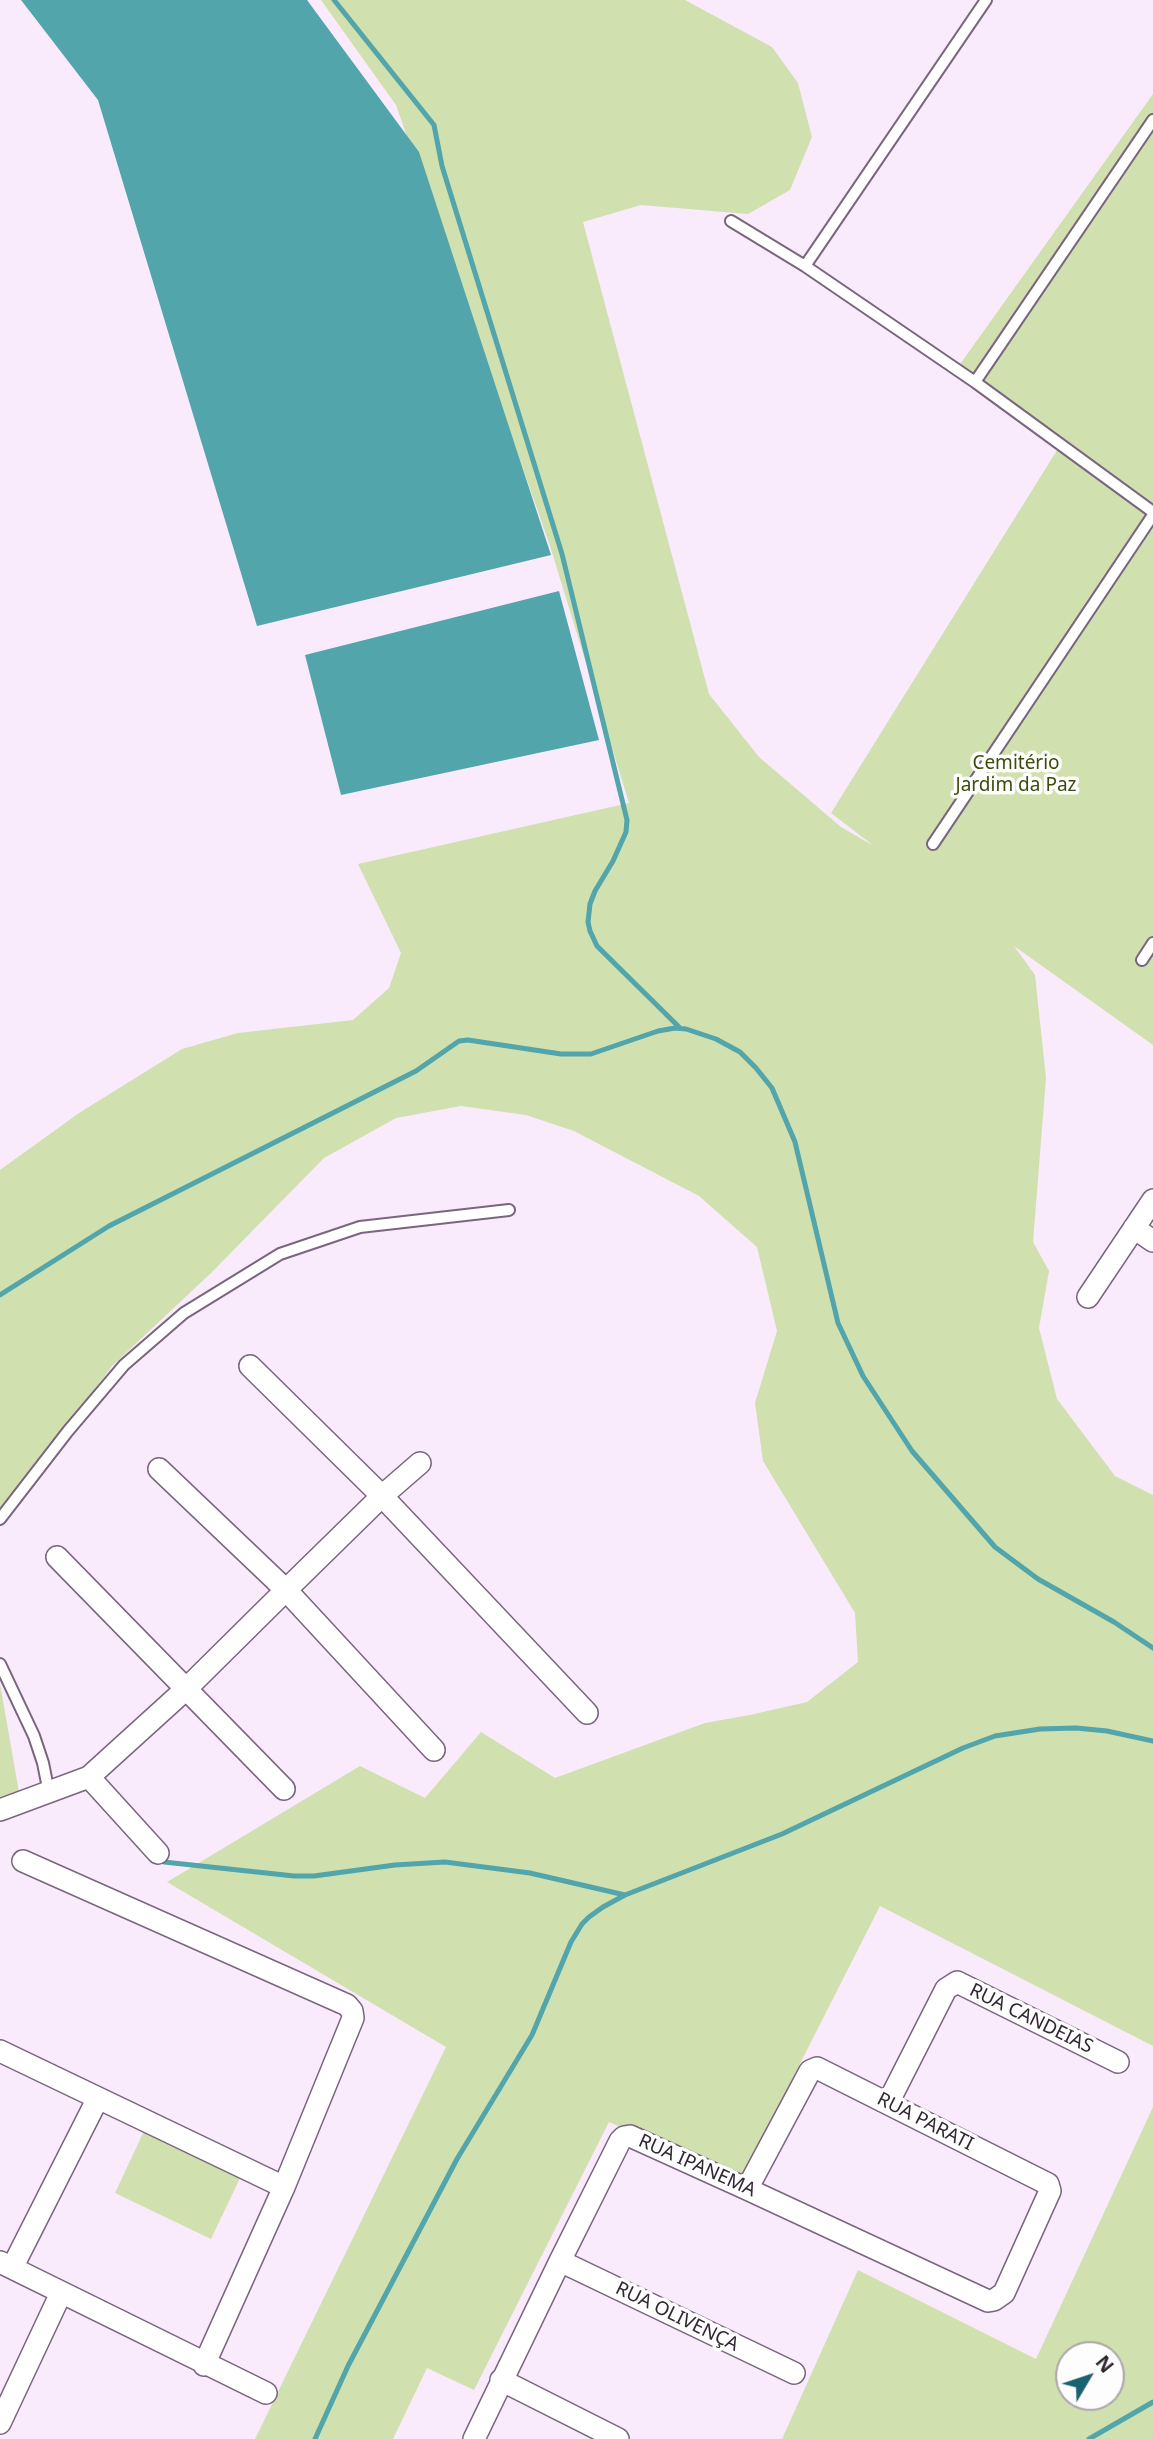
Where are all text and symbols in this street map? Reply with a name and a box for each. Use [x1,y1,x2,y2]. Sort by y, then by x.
park label: Cemitério Jardim da Paz [956,753,1076,797]
street label: RUA CANDEIAS [965,1979,1097,2059]
street label: RUA PARATI [873,2088,977,2156]
street label: RUA IPANEMA [635,2130,759,2202]
street label: RUA OLIVENÇA [612,2277,742,2357]
north arrow [1055,2341,1125,2411]
text: N [1090,2350,1120,2378]

